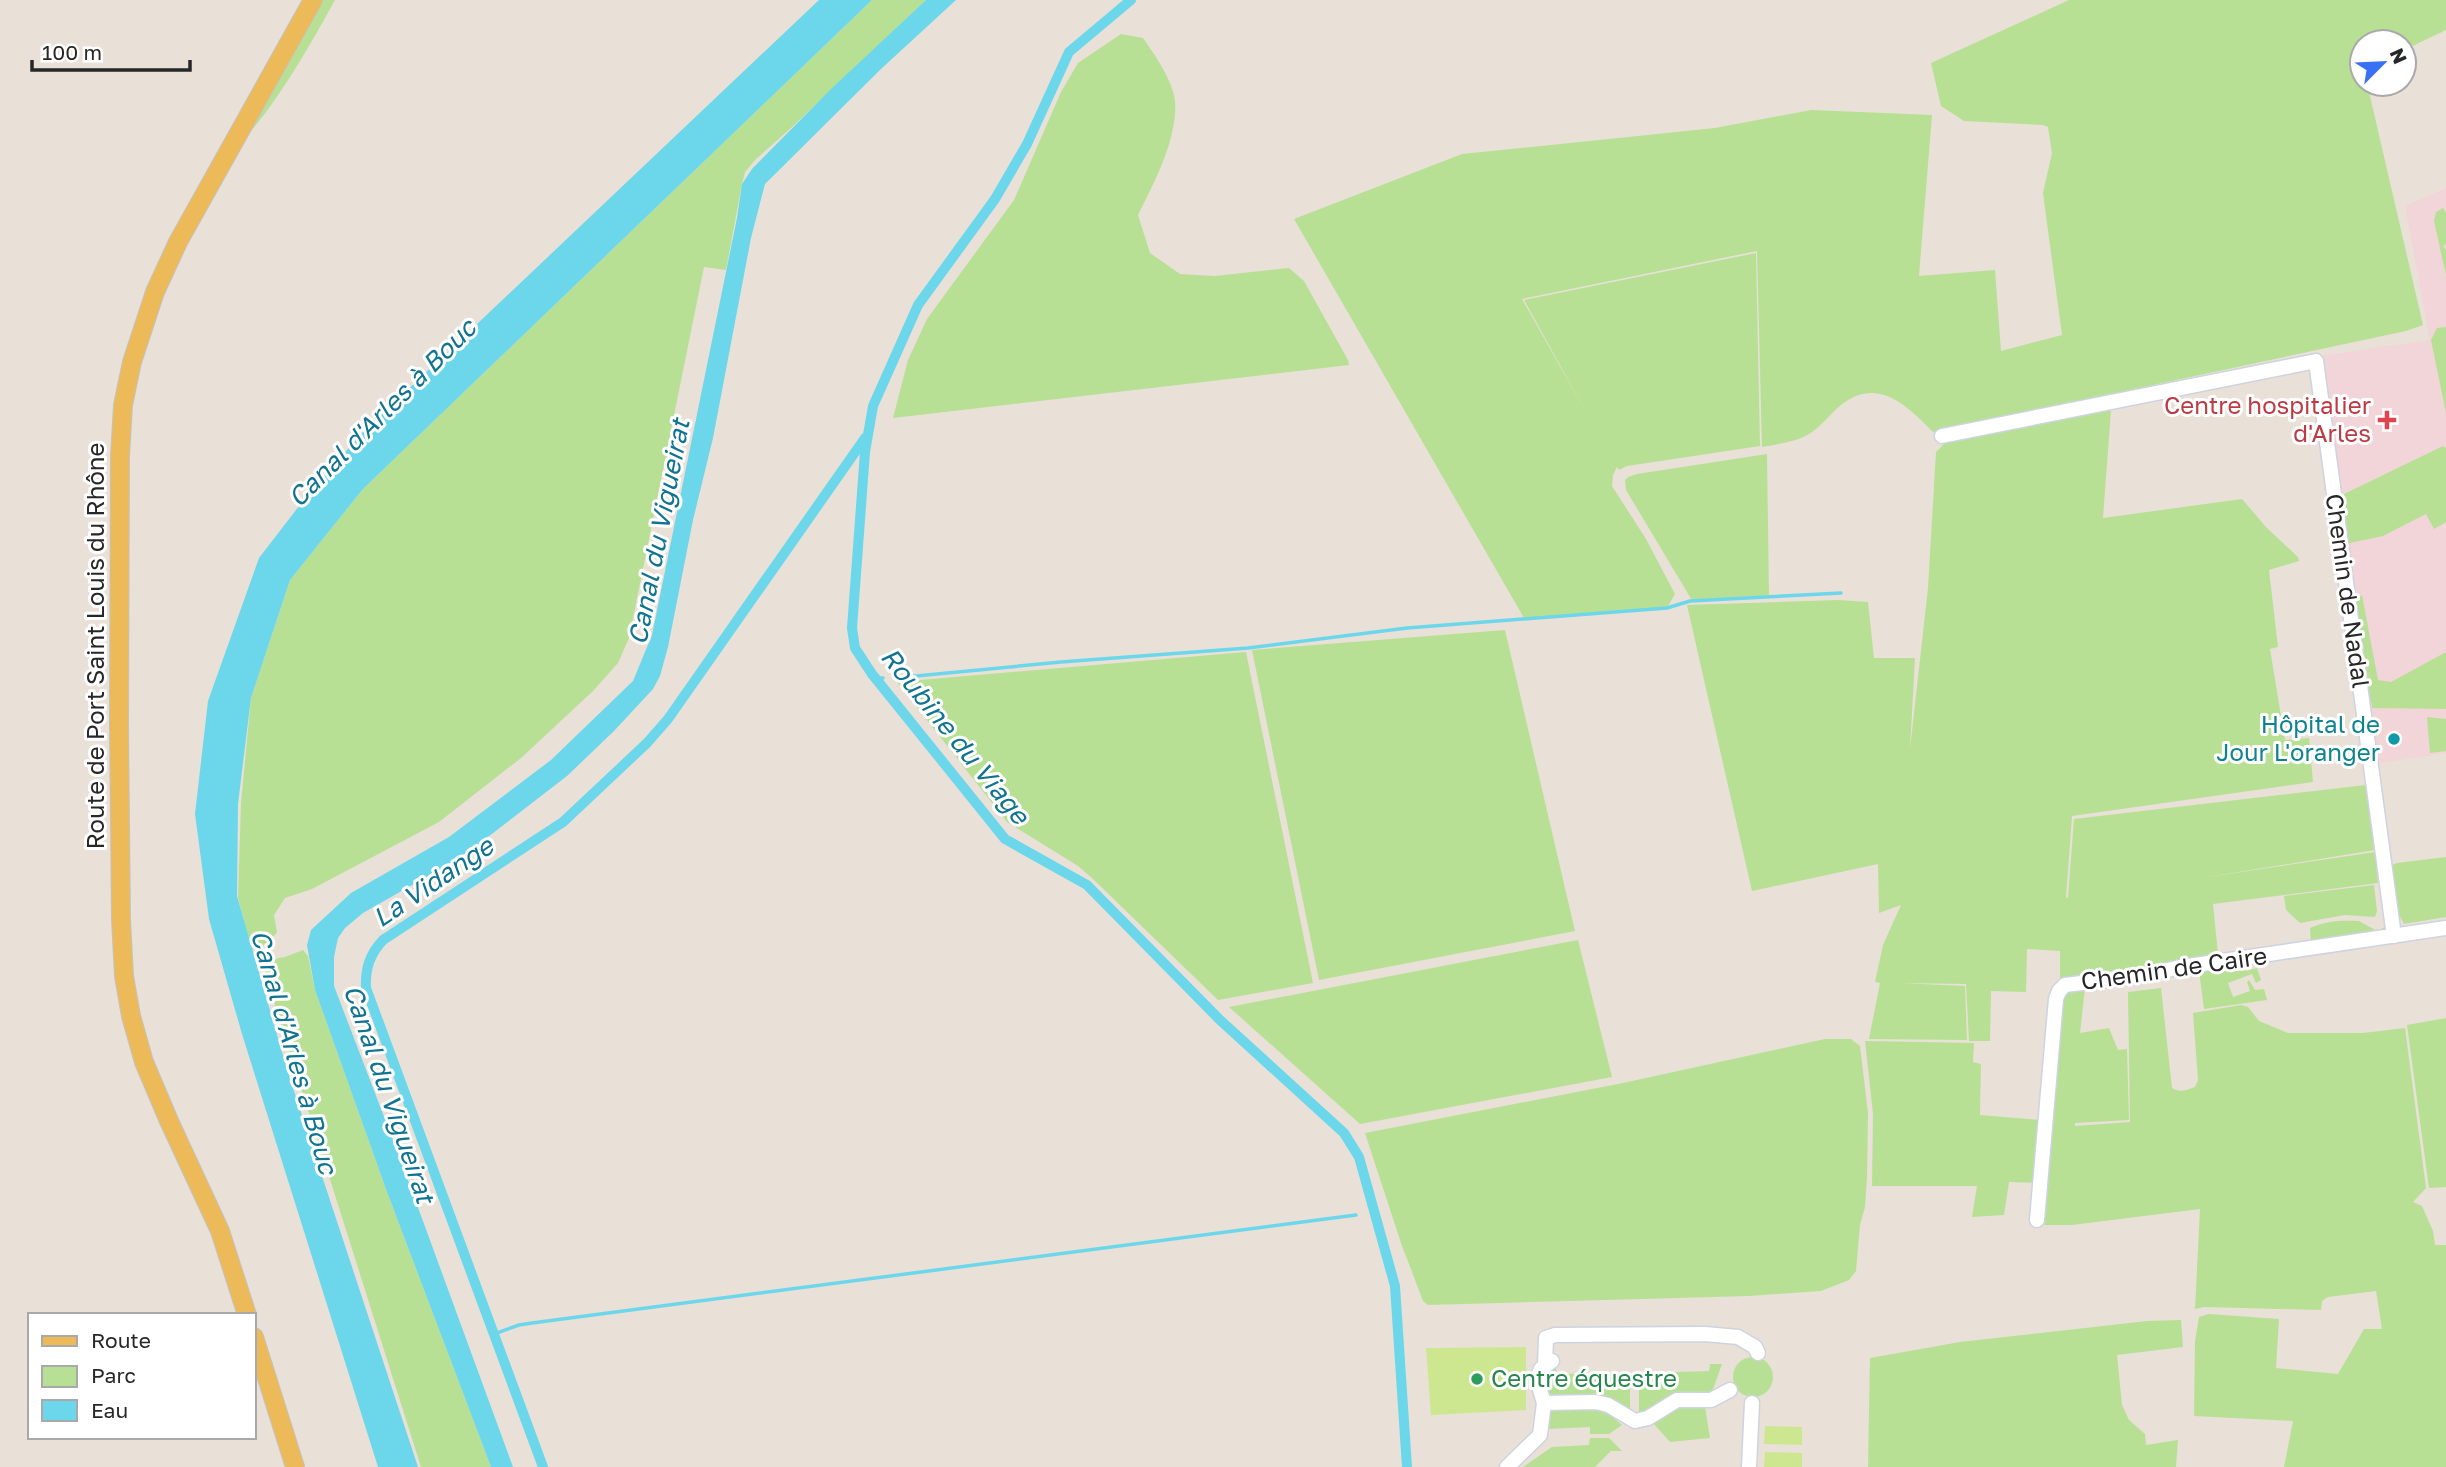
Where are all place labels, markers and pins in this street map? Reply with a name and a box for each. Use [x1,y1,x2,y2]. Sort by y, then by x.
place label: Centre hospitalier d'Arles [2164,390,2371,447]
marker: Centre hospitalier d'Arles [2377,410,2397,430]
place label: Hôpital de Jour L'oranger [2216,709,2380,766]
marker: Hôpital de Jour L'oranger [2386,731,2402,747]
place label: Centre équestre [1491,1363,1677,1392]
marker: Centre équestre [1469,1371,1485,1387]

